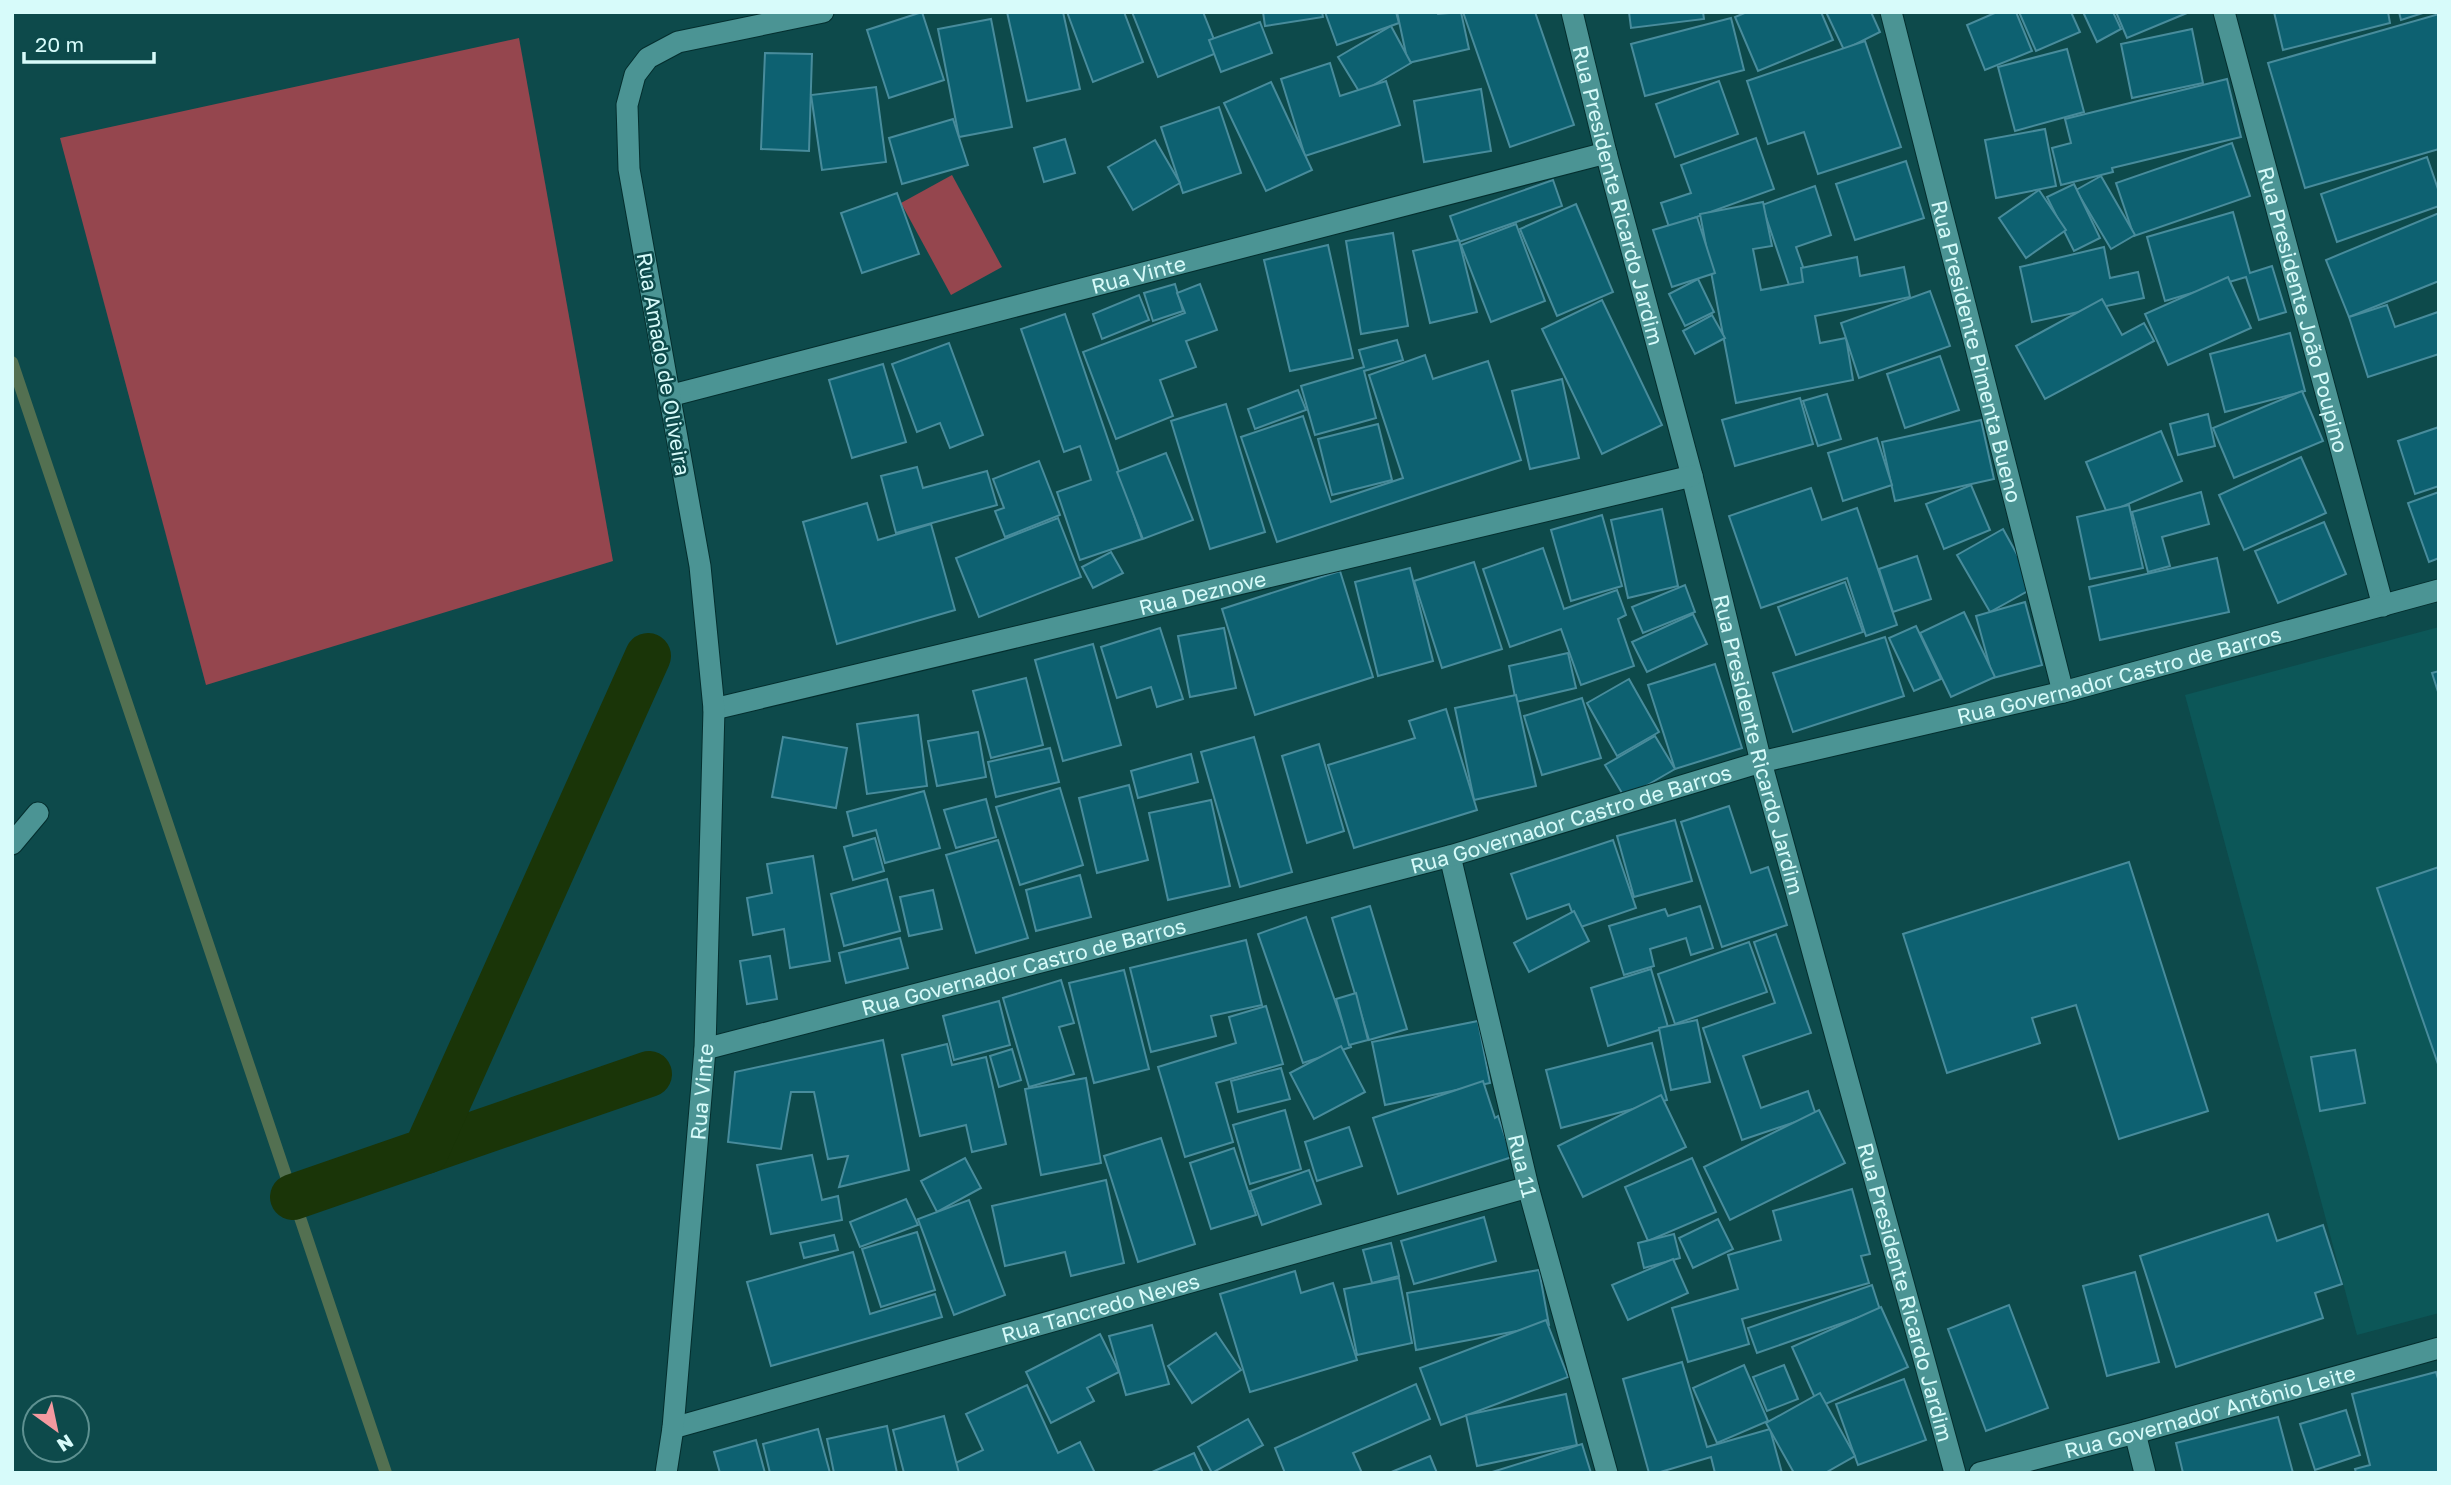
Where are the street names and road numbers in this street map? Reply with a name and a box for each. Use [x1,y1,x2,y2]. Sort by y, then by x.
street label: Rua Presidente Ricardo Jardim [1567,43,1670,348]
street label: Rua Presidente João Poupino [2253,164,2354,455]
street label: Rua Presidente Pimenta Bueno [1926,197,2028,505]
street label: Rua Amado de Oliveira [632,250,696,478]
street label: Rua Vinte [1088,250,1189,299]
street label: Rua Deznove [1136,565,1269,620]
street label: Rua Presidente Ricardo Jardim [1708,592,1810,897]
street label: Rua Governador Castro de Barros [1954,620,2284,729]
street label: Rua Governador Castro de Barros [1407,759,1735,879]
street label: Rua Governador Castro de Barros [859,912,1188,1021]
street label: Rua Vinte [684,1042,718,1141]
street label: Rua 11 [1503,1131,1543,1200]
street label: Rua Presidente Ricardo Jardim [1852,1140,1959,1444]
street label: Rua Tancredo Neves [998,1267,1202,1348]
street label: Rua Governador Antônio Leite [2062,1359,2358,1464]

